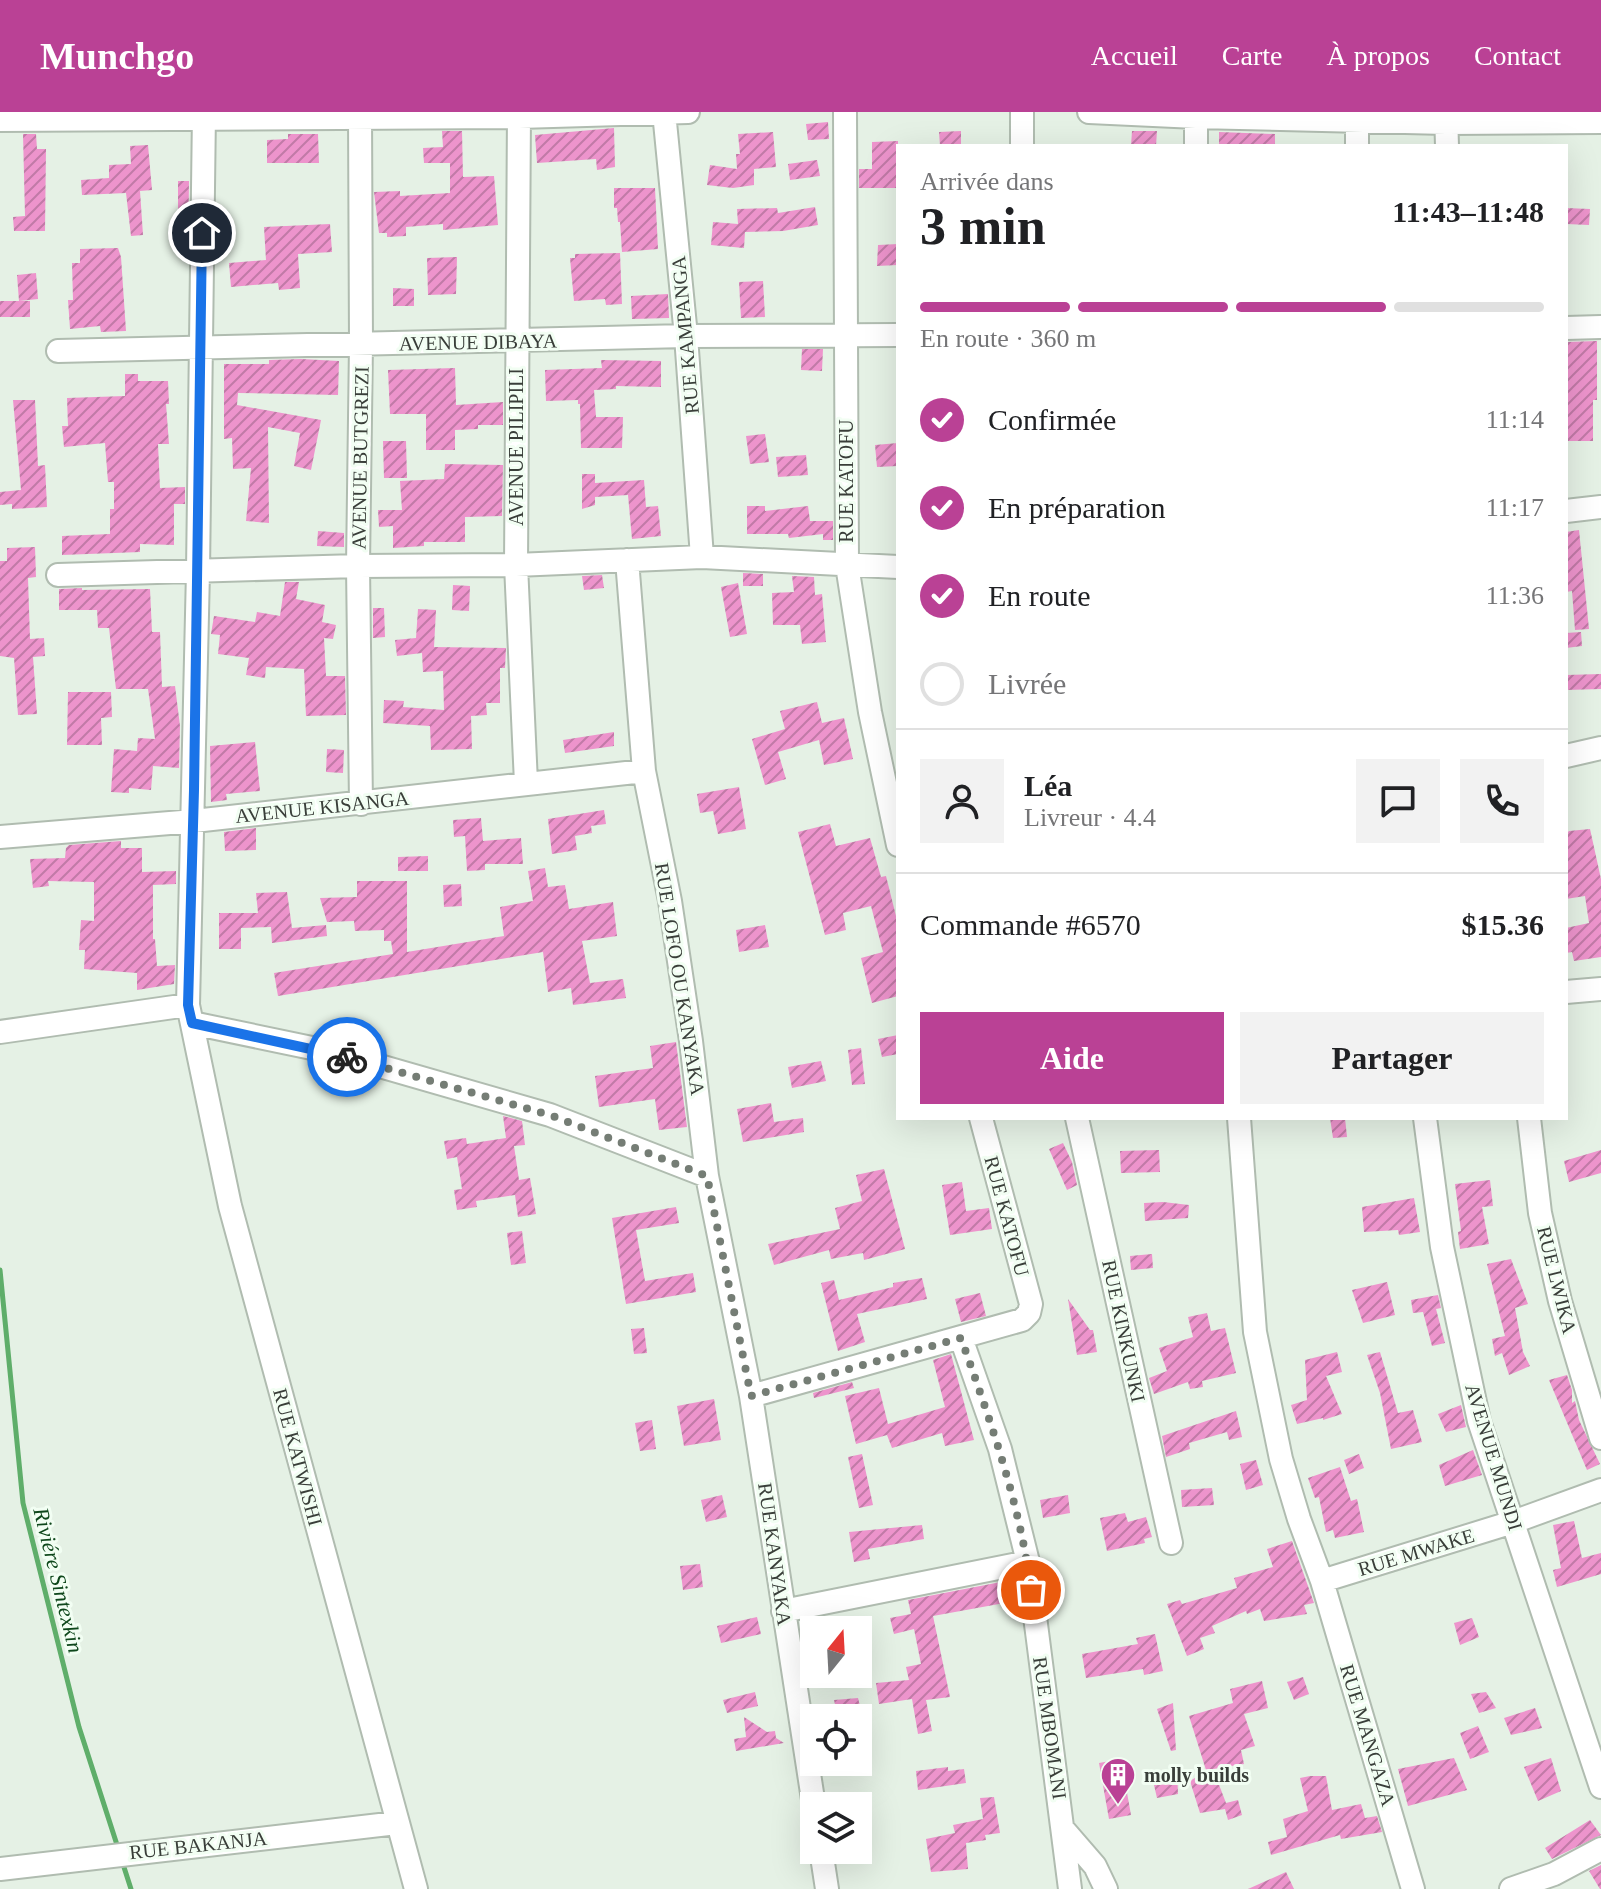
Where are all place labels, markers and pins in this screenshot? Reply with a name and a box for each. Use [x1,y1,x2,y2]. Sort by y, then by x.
pin [168,199,236,267]
pin [997,1556,1065,1624]
building icon: molly builds [1099,1756,1137,1806]
place label: molly builds [1144,1764,1249,1787]

